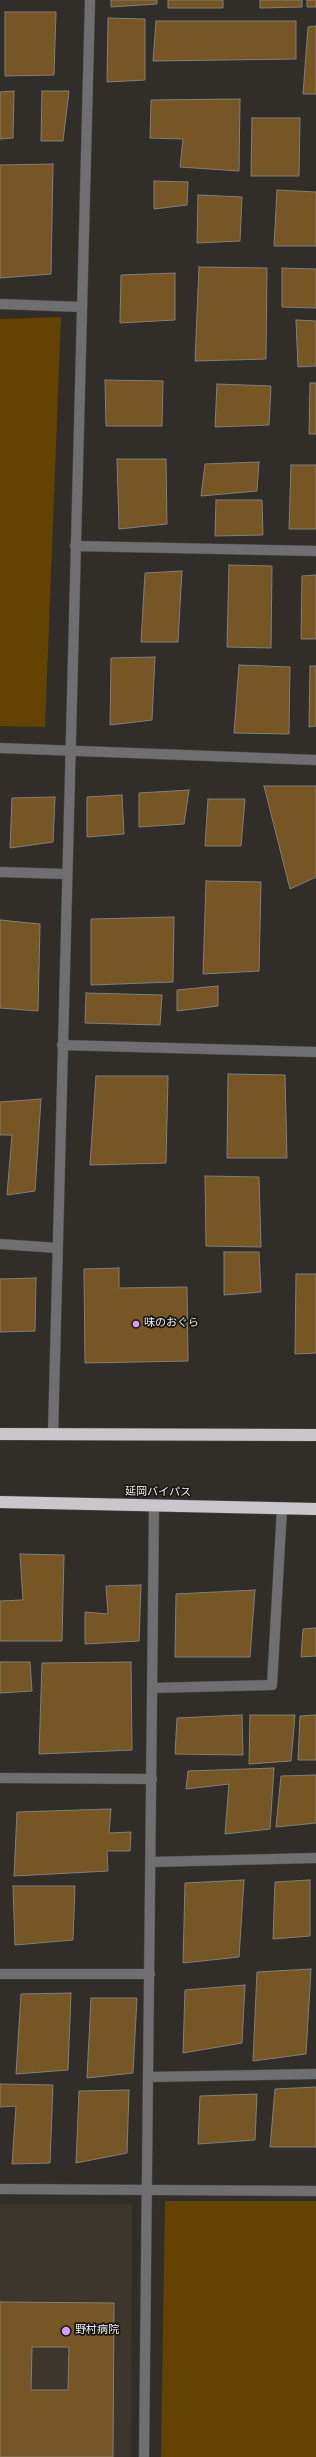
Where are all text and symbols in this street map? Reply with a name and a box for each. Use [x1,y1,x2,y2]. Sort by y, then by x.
place label: 味のおぐら [144,1317,199,1331]
marker: 味のおぐら [131,1319,141,1329]
street label: 延岡バイパス [125,1486,191,1500]
place label: 野村病院 [75,2324,119,2338]
marker: 野村病院 [60,2325,72,2337]

